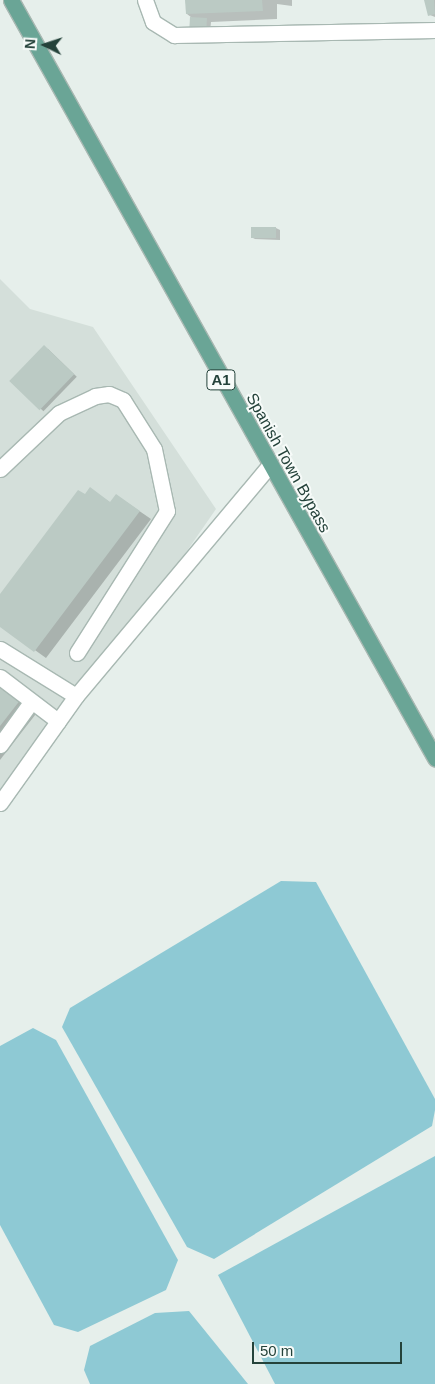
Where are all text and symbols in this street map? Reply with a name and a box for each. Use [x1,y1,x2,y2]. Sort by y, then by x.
north arrow [20,20,70,70]
text: N [22,38,38,50]
road number: A1 [206,368,236,392]
street label: Spanish Town Bypass [242,390,334,536]
scale bar [255,1332,405,1364]
text: 50 m [260,1342,293,1359]

